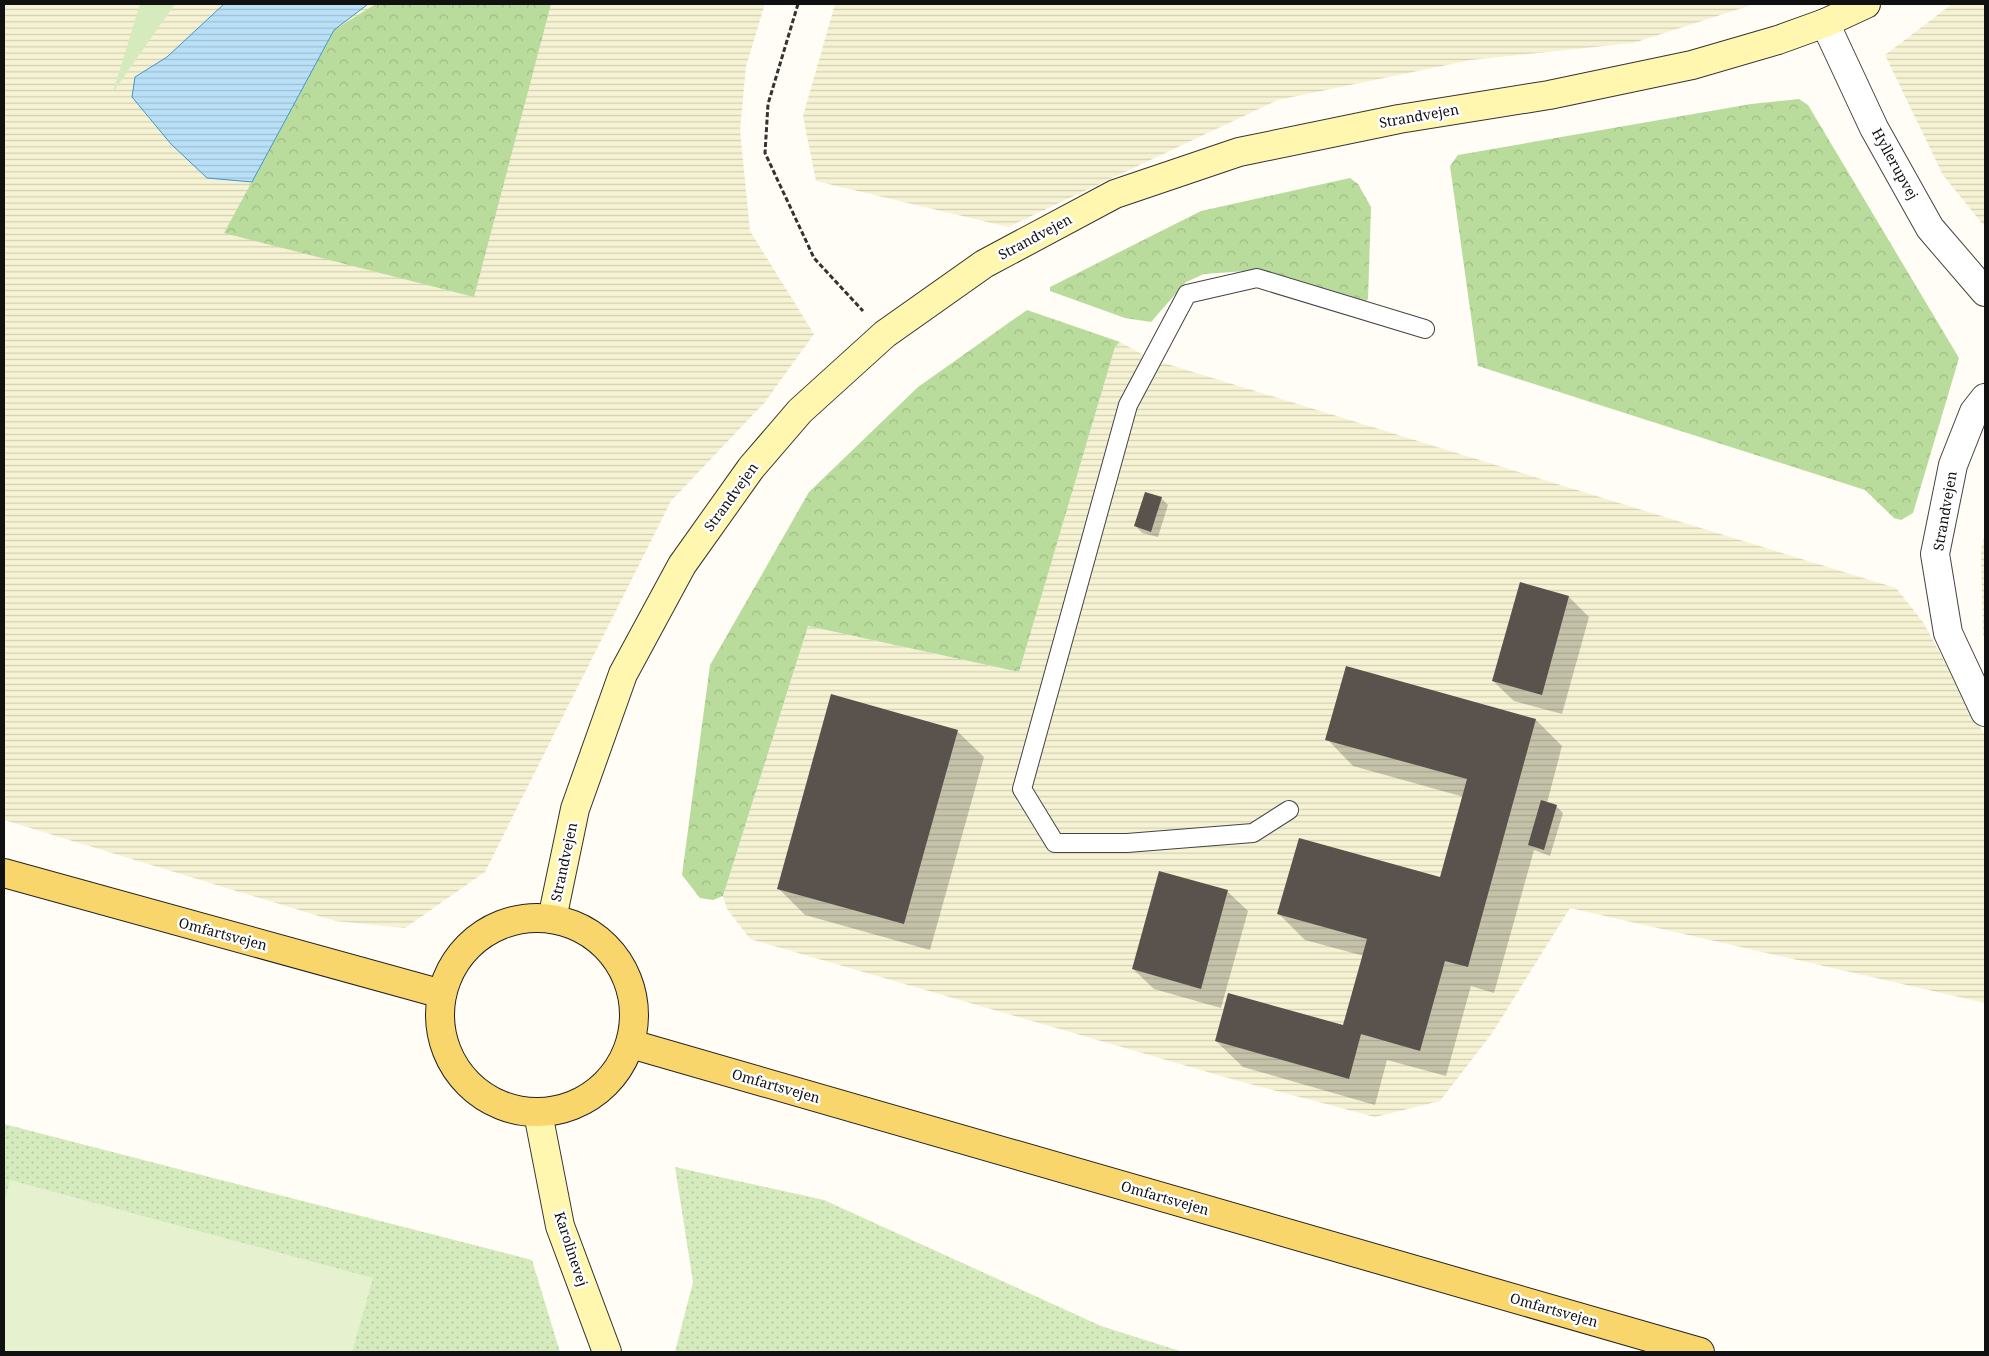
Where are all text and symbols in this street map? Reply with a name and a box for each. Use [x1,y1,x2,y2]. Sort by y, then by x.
street label: Strandvejen [1378,99,1460,132]
street label: Hyllerupvej [1868,125,1923,203]
street label: Strandvejen [995,209,1075,264]
street label: Strandvejen [699,458,762,535]
street label: Strandvejen [1928,470,1961,552]
street label: Strandvejen [546,820,581,903]
street label: Omfartsvejen [177,913,269,954]
street label: Omfartsvejen [730,1064,822,1107]
street label: Omfartsvejen [1119,1176,1211,1219]
street label: Karolinevej [550,1209,592,1289]
street label: Omfartsvejen [1508,1288,1600,1331]

